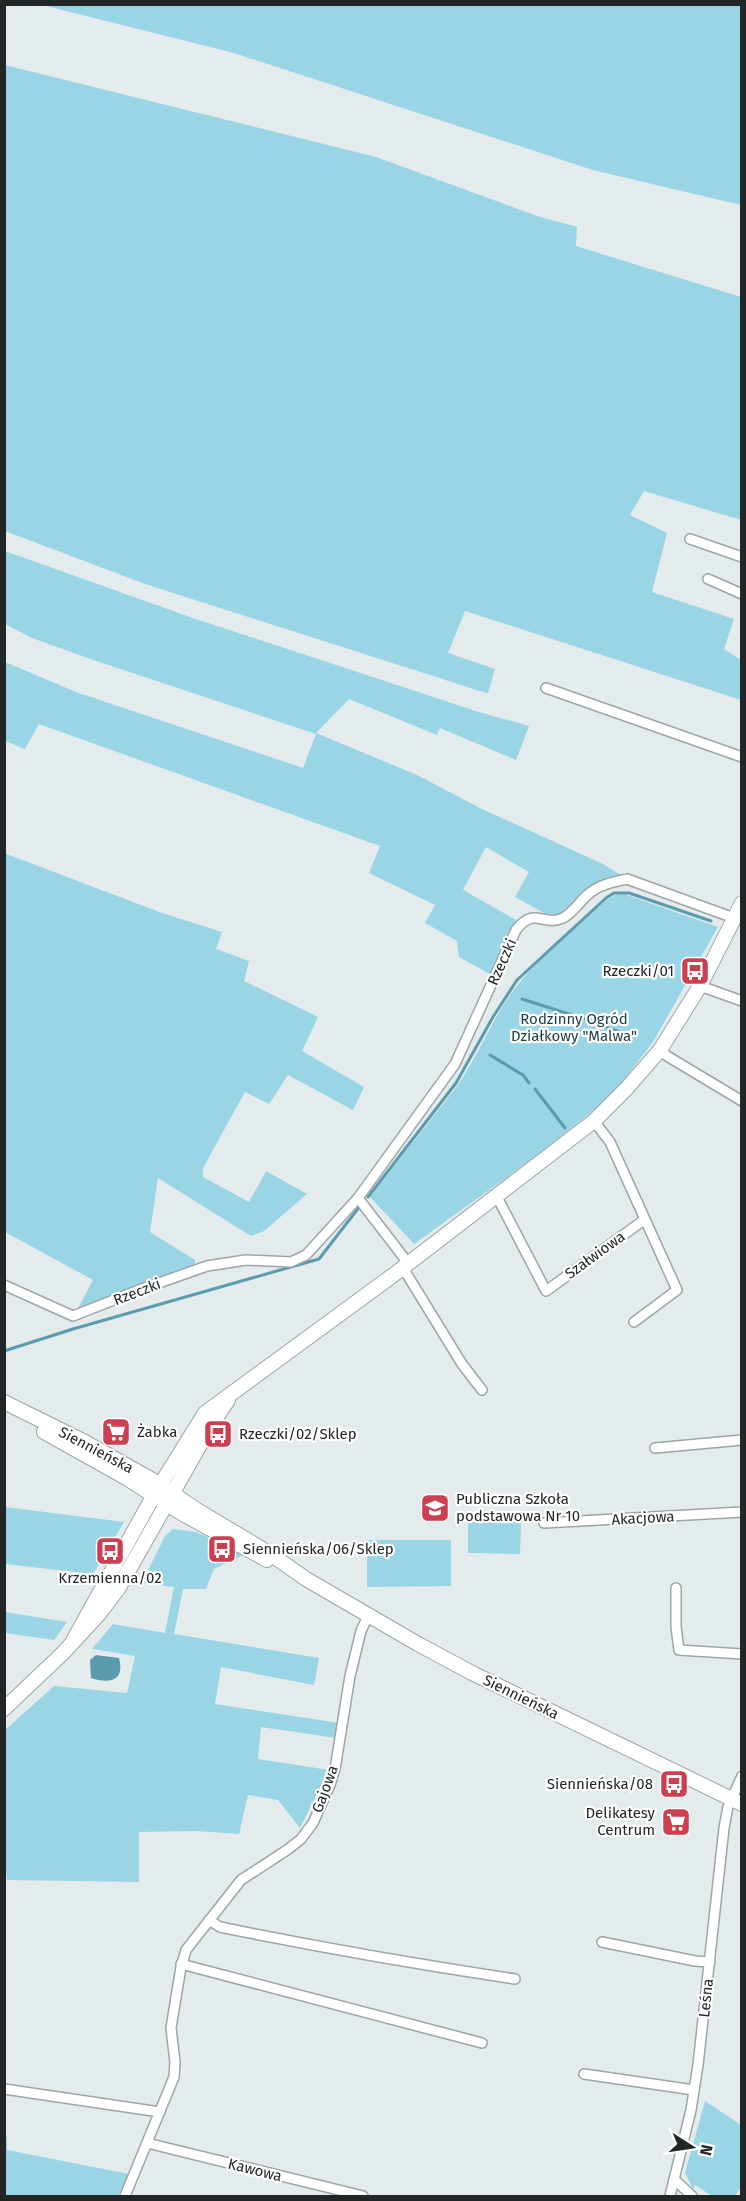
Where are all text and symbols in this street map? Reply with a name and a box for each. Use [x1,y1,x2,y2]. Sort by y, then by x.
street label: Rzeczki [484,936,520,988]
bus stop icon: Rzeczki/01 [679,955,711,987]
place label: Rzeczki/01 [603,962,674,980]
park label: Rodzinny Ogród Działkowy "Malwa" [511,1010,637,1045]
street label: Szałwiowa [562,1227,628,1283]
street label: Rzeczki [111,1275,163,1309]
supermarket icon: Żabka [100,1416,132,1448]
bus stop icon: Rzeczki/02/Sklep [202,1418,234,1450]
street label: Siennieńska [56,1423,136,1477]
place label: Żabka [137,1423,177,1441]
place label: Rzeczki/02/Sklep [239,1425,357,1443]
place label: Publiczna Szkoła podstawowa Nr 10 [456,1490,580,1525]
school or university icon: Publiczna Szkoła podstawowa Nr 10 [419,1492,451,1524]
street label: Akacjowa [611,1507,675,1529]
bus stop icon: Siennieńska/06/Sklep [206,1533,238,1565]
bus stop icon: Krzemienna/02 [94,1535,126,1567]
place label: Siennieńska/06/Sklep [243,1540,394,1558]
place label: Krzemienna/02 [58,1569,162,1587]
street label: Siennieńska [480,1671,562,1723]
street label: Gajowa [308,1763,342,1815]
bus stop icon: Siennieńska/08 [658,1768,690,1800]
place label: Siennieńska/08 [547,1775,653,1793]
place label: Delikatesy Centrum [585,1804,656,1839]
supermarket icon: Delikatesy Centrum [660,1806,692,1838]
street label: Leśna [695,1978,717,2018]
north arrow [662,2117,722,2177]
text: N [696,2143,717,2157]
street label: Kawowa [226,2155,284,2185]

